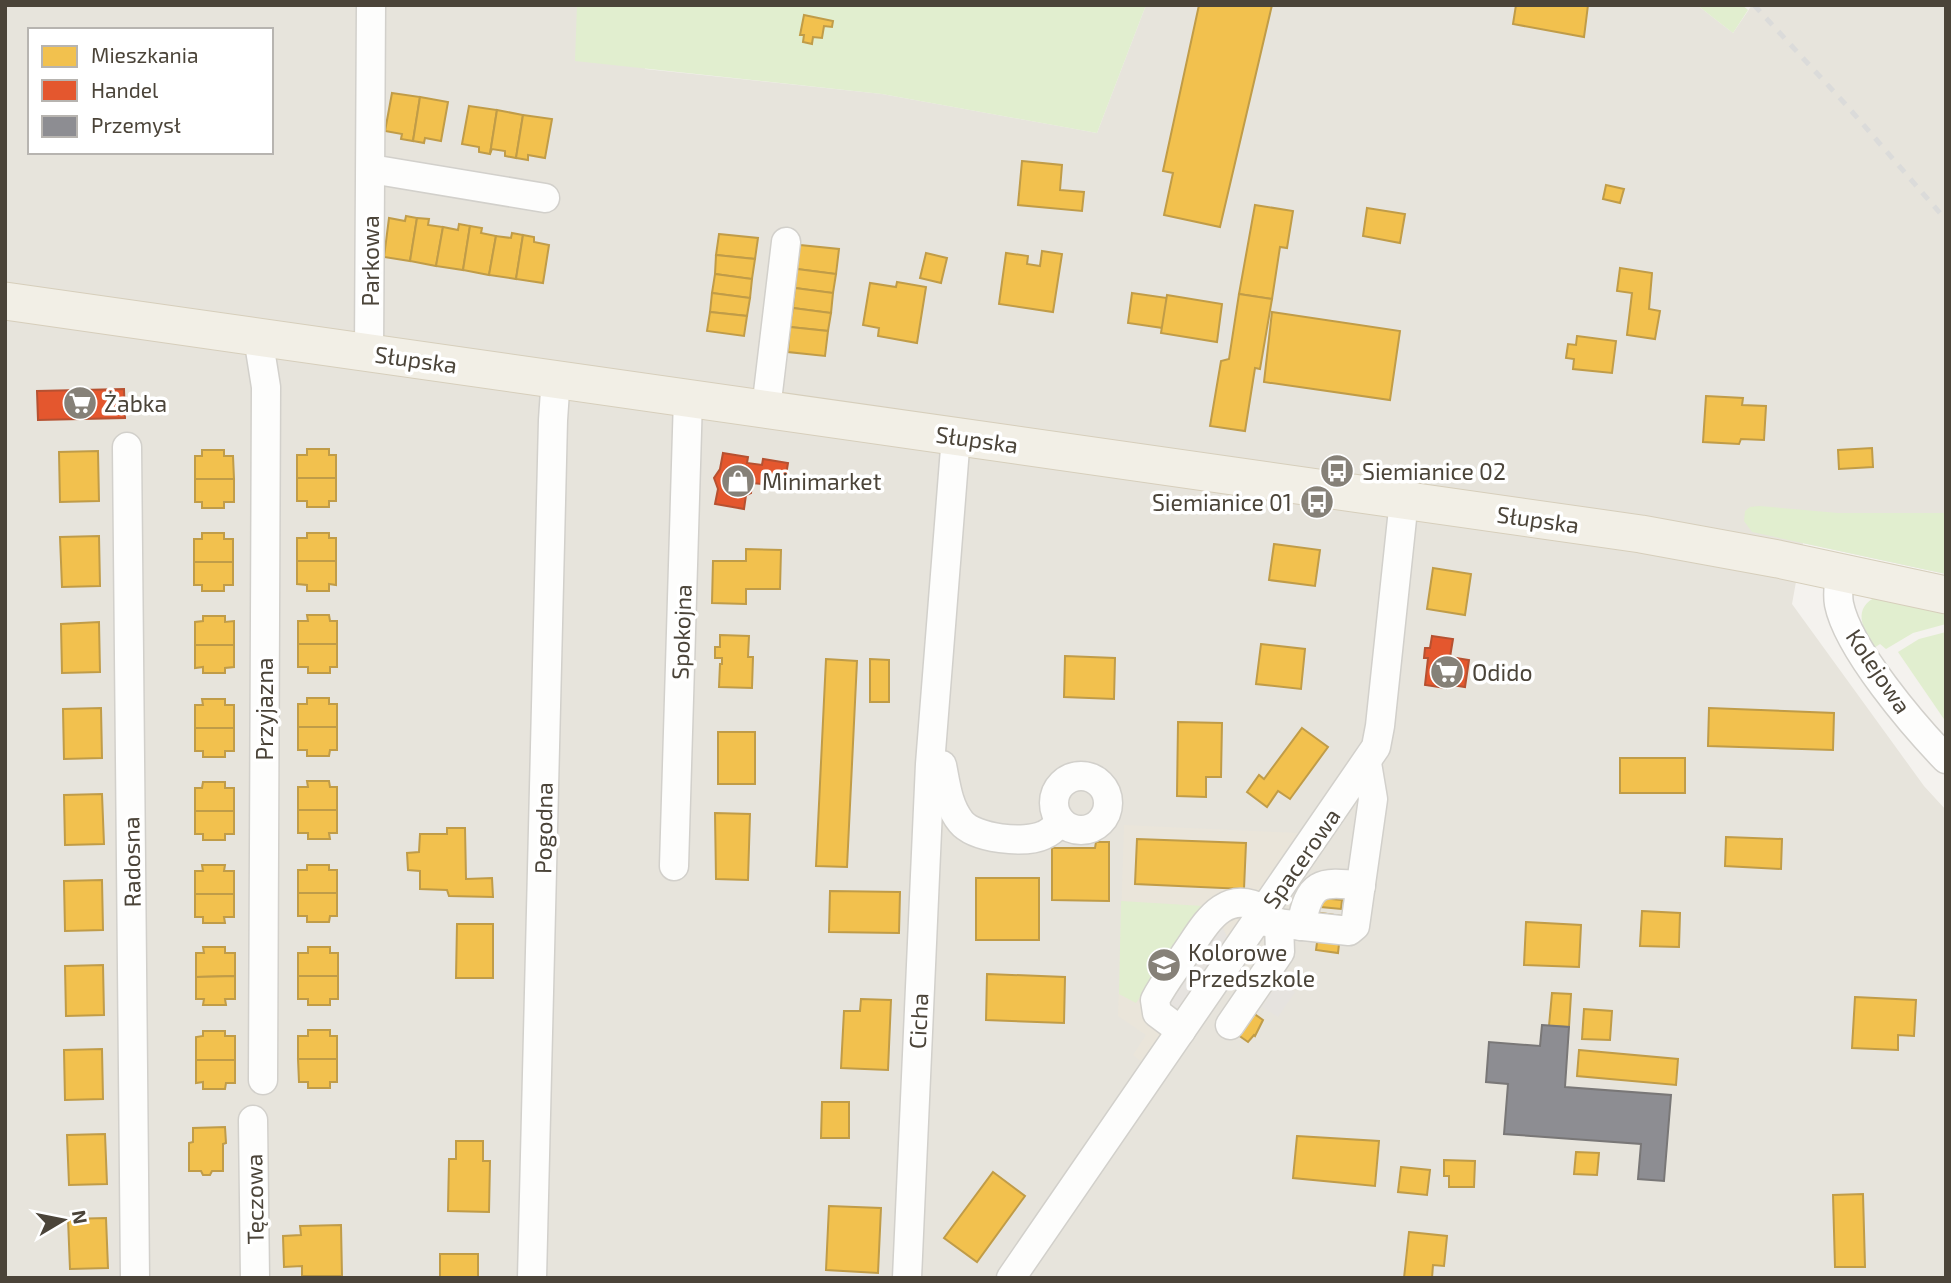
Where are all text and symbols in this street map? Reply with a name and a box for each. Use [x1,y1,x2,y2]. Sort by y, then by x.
legend [28,28,273,154]
text: Mieszkania [91,42,198,67]
text: Handel [91,77,159,102]
text: Przemysł [91,112,181,137]
street label: Parkowa [356,215,384,307]
street label: Słupska [373,339,459,379]
supermarket icon: Żabka [61,384,99,422]
place label: Żabka [104,389,167,417]
street label: Słupska [934,419,1020,459]
bus stop icon: Siemianice 02 [1318,452,1356,490]
place label: Siemianice 02 [1362,457,1506,485]
shop icon: Minimarket [719,462,757,500]
place label: Minimarket [762,467,882,495]
bus stop icon: Siemianice 01 [1298,483,1336,521]
place label: Siemianice 01 [1152,488,1292,516]
street label: Słupska [1495,499,1581,539]
street label: Spokojna [665,584,697,680]
street label: Kolejowa [1841,623,1917,719]
supermarket icon: Odido [1428,653,1466,691]
street label: Przyjazna [250,658,278,760]
place label: Odido [1472,658,1533,686]
street label: Pogodna [528,782,558,874]
street label: Spacerowa [1256,803,1346,913]
street label: Radosna [116,816,146,908]
place label: Kolorowe Przedszkole [1188,938,1315,992]
school or university icon: Kolorowe Przedszkole [1145,946,1183,984]
street label: Cicha [903,992,933,1050]
street label: Tęczowa [239,1153,269,1245]
north arrow [28,1185,98,1255]
text: N [68,1208,93,1226]

